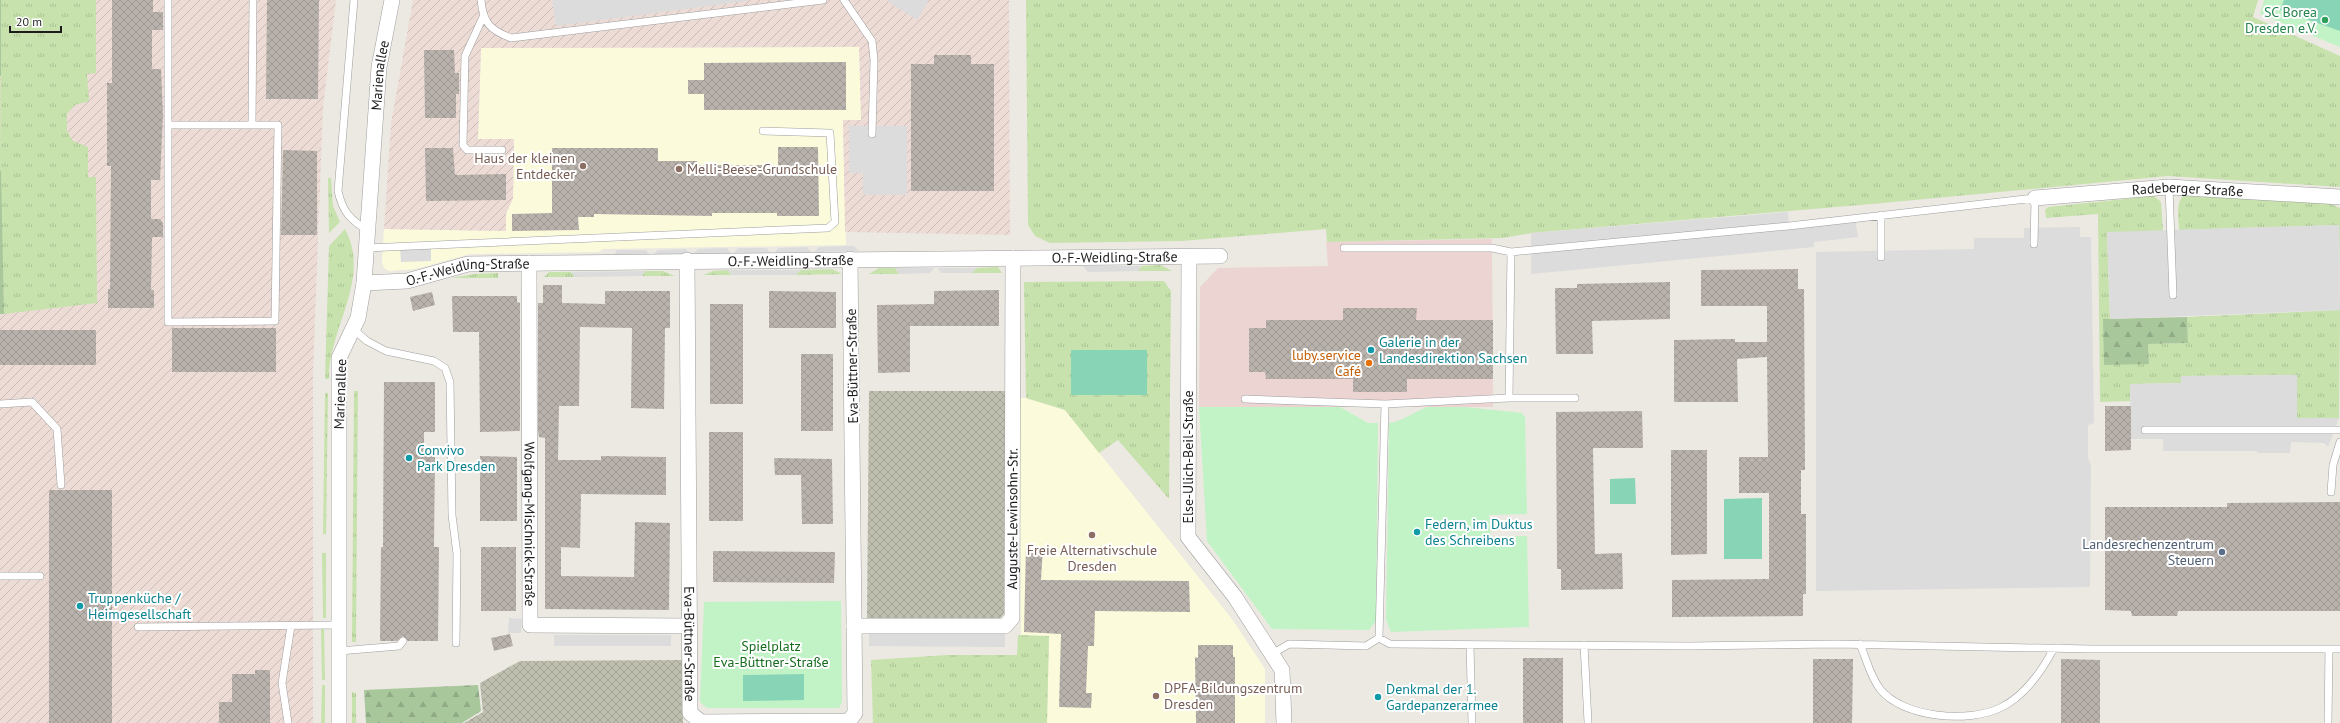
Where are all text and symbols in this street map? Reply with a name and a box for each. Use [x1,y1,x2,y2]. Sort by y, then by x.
place label: SC Borea Dresden e.V. [2245,3,2317,37]
scale bar [10,8,61,34]
text: 20 m [16,14,42,29]
marker: SC Borea Dresden e.V. [2320,15,2330,25]
street label: Marienallee [367,39,393,111]
place label: Haus der kleinen Entdecker [474,149,575,183]
place label: Melli-Beese-Grundschule [687,160,837,178]
marker: Haus der kleinen Entdecker [578,161,588,171]
marker: Melli-Beese-Grundschule [674,164,684,174]
street label: Radeberger Straße [2131,178,2244,200]
street label: O.-F.-Weidling-Straße [1052,247,1178,267]
street label: O.-F.-Weidling-Straße [728,251,854,270]
street label: O.-F.-Weidling-Straße [404,254,530,290]
street label: Eva-Büttner-Straße [842,308,862,424]
place label: Galerie in der Landesdirektion Sachsen [1379,333,1527,367]
marker: Galerie in der Landesdirektion Sachsen [1366,345,1376,355]
place label: luby.service Café [1292,346,1361,380]
street label: Marienallee [330,358,350,430]
marker: luby.service Café [1364,358,1374,368]
street label: Else-Ulich-Beil-Straße [1179,390,1197,524]
place label: Convivo Park Dresden [417,441,495,475]
street label: Wolfgang-Mischnick-Straße [520,442,539,606]
street label: Auguste-Lewinsohn-Str. [1003,448,1021,589]
marker: Convivo Park Dresden [404,453,414,463]
place label: Federn, im Duktus des Schreibens [1425,515,1533,549]
marker: Federn, im Duktus des Schreibens [1412,527,1422,537]
marker: Freie Alternativschule Dresden [1087,530,1097,540]
place label: Landesrechenzentrum Steuern [2082,535,2214,569]
place label: Freie Alternativschule Dresden [1027,541,1157,575]
marker: Landesrechenzentrum Steuern [2217,547,2227,557]
street label: Eva-Büttner-Straße [680,586,699,702]
place label: Truppenküche / Heimgesellschaft [88,589,192,623]
marker: Truppenküche / Heimgesellschaft [75,601,85,611]
park label: Spielplatz Eva-Büttner-Straße [713,637,829,671]
place label: DPFA-Bildungszentrum Dresden [1164,679,1302,713]
place label: Denkmal der 1. Gardepanzerarmee [1386,680,1498,714]
marker: DPFA-Bildungszentrum Dresden [1151,691,1161,701]
marker: Denkmal der 1. Gardepanzerarmee [1373,692,1383,702]

